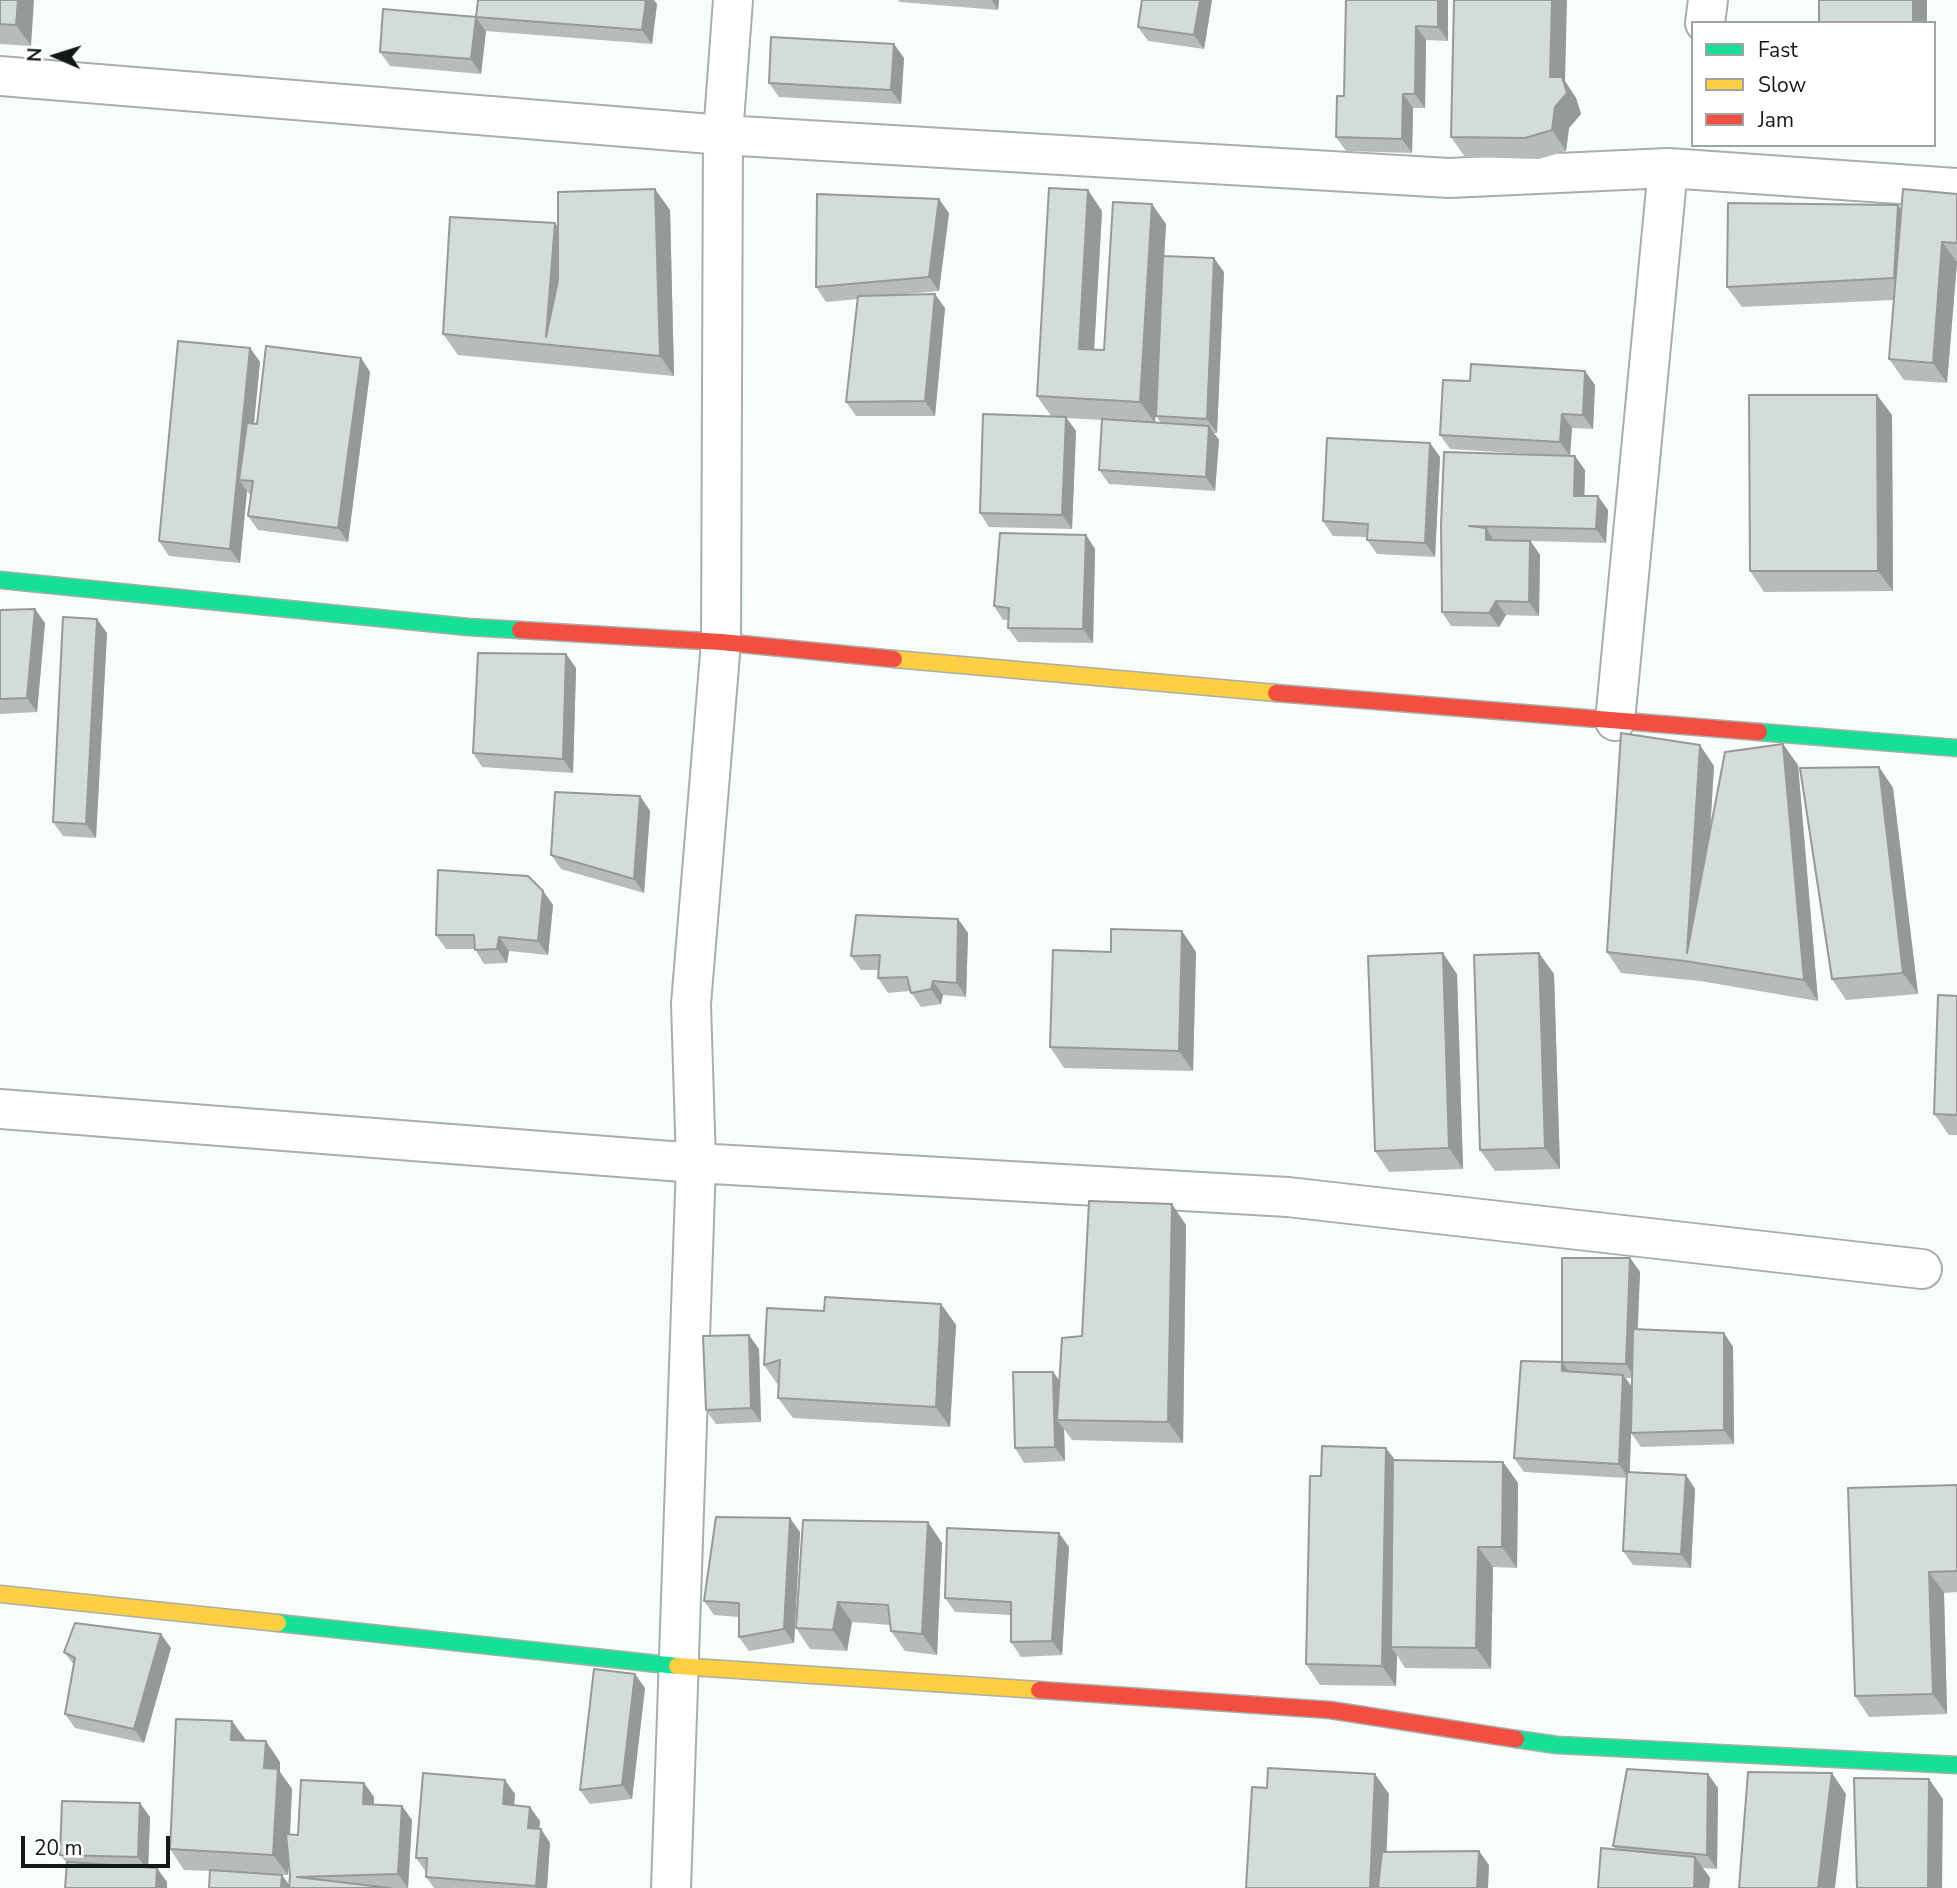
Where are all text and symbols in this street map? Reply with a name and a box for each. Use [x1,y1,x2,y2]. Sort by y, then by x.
north arrow [21,21,91,91]
legend [1691,21,1936,147]
text: Fast [1758,36,1798,64]
text: N [22,47,48,63]
text: Slow [1758,71,1806,99]
text: Jam [1758,106,1794,134]
scale bar [24,1822,173,1866]
text: 20 m [34,1834,83,1862]

